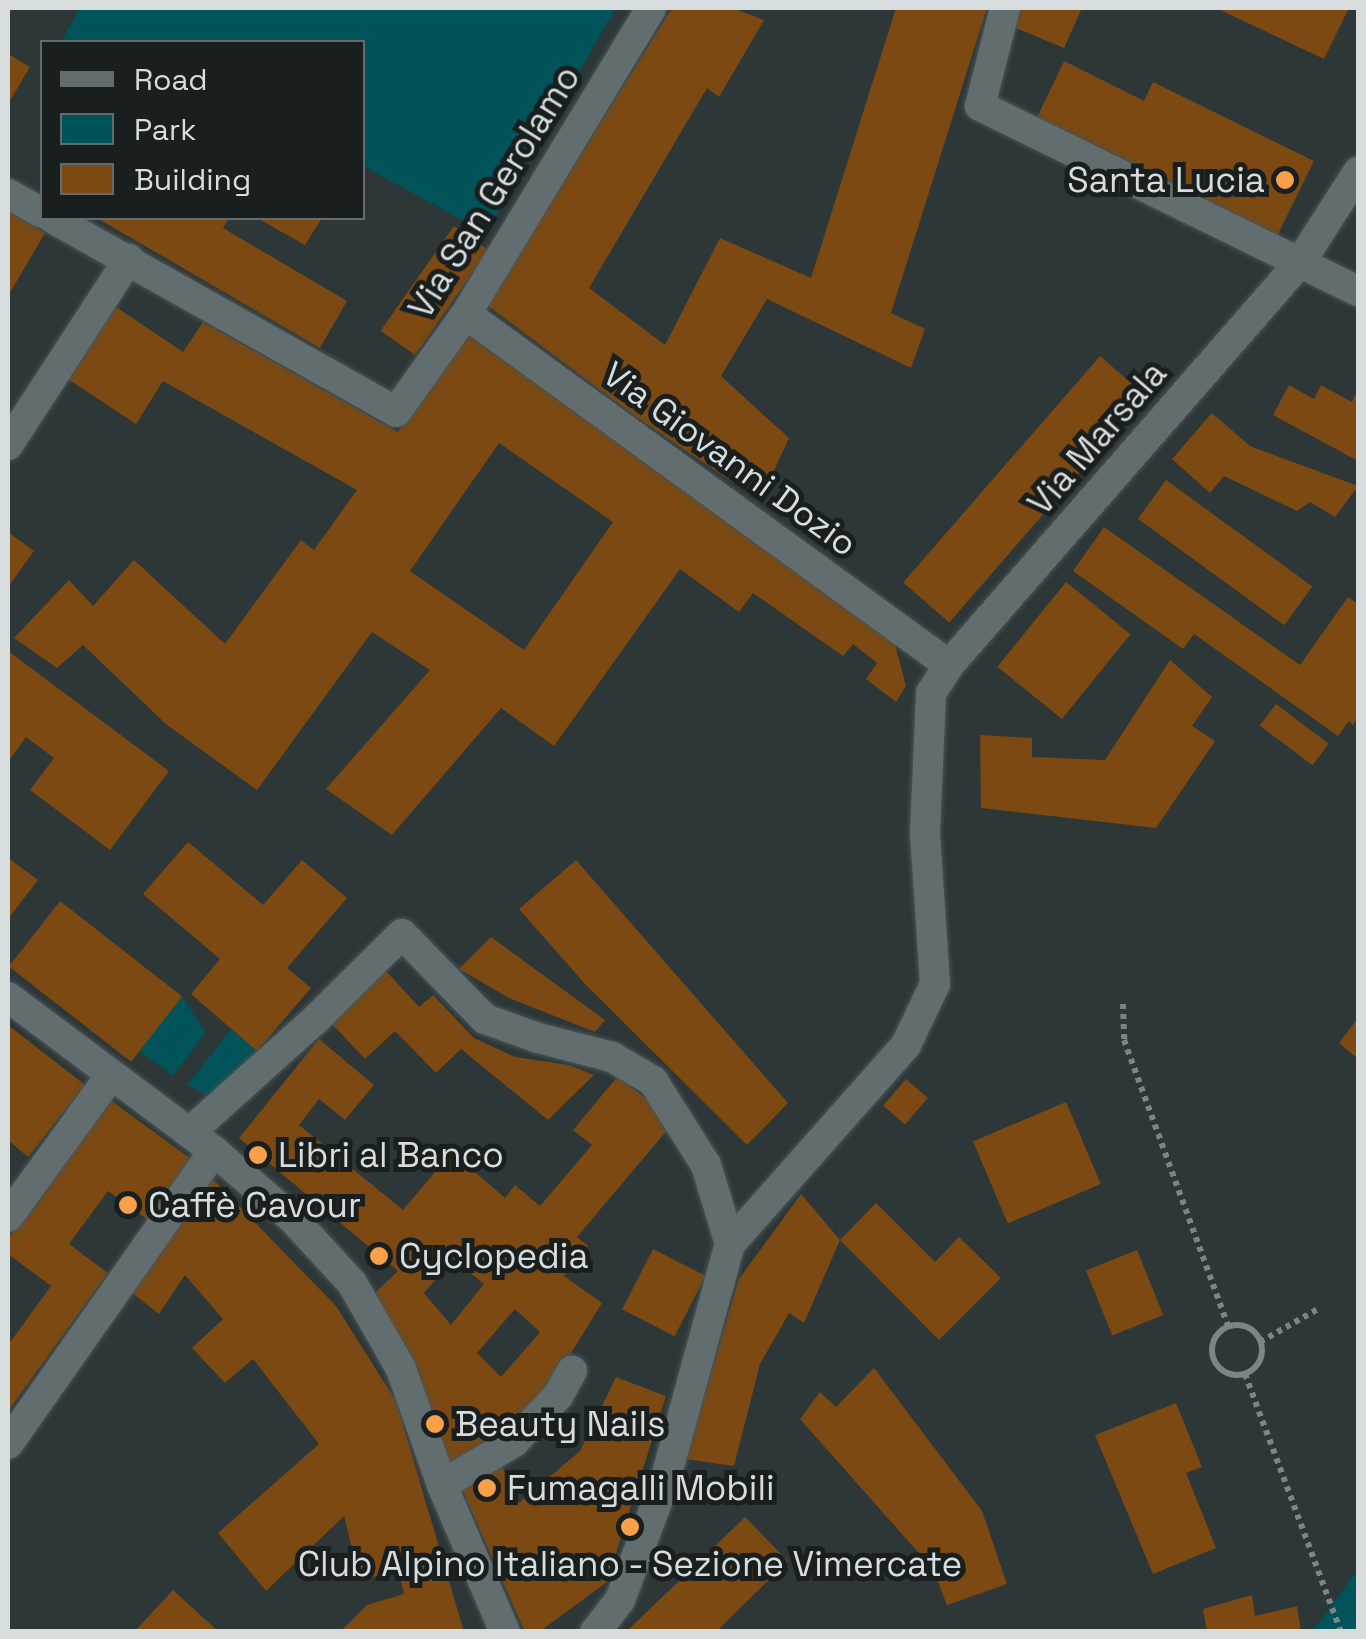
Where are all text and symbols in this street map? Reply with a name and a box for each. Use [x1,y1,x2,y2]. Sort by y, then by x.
legend [40,40,365,220]
street label: Via San Gerolamo [399,58,589,326]
text: Road [134,60,208,99]
text: Park [134,110,196,149]
place label: Santa Lucia [1067,159,1265,201]
text: Building [134,160,251,199]
marker: Santa Lucia [1274,169,1296,191]
street label: Via Giovanni Dozio [595,353,865,565]
street label: Via Marsala [1019,353,1175,523]
place label: Libri al Banco [278,1134,504,1176]
marker: Libri al Banco [247,1144,269,1166]
place label: Caffè Cavour [148,1184,361,1226]
marker: Caffè Cavour [117,1194,139,1216]
place label: Cyclopedia [399,1235,589,1277]
marker: Cyclopedia [368,1245,390,1267]
place label: Beauty Nails [455,1403,665,1445]
marker: Beauty Nails [424,1413,446,1435]
place label: Fumagalli Mobili [507,1467,775,1509]
marker: Fumagalli Mobili [476,1477,498,1499]
marker: Club Alpino Italiano - Sezione Vimercate [619,1516,641,1538]
place label: Club Alpino Italiano - Sezione Vimercate [296,1543,964,1585]

